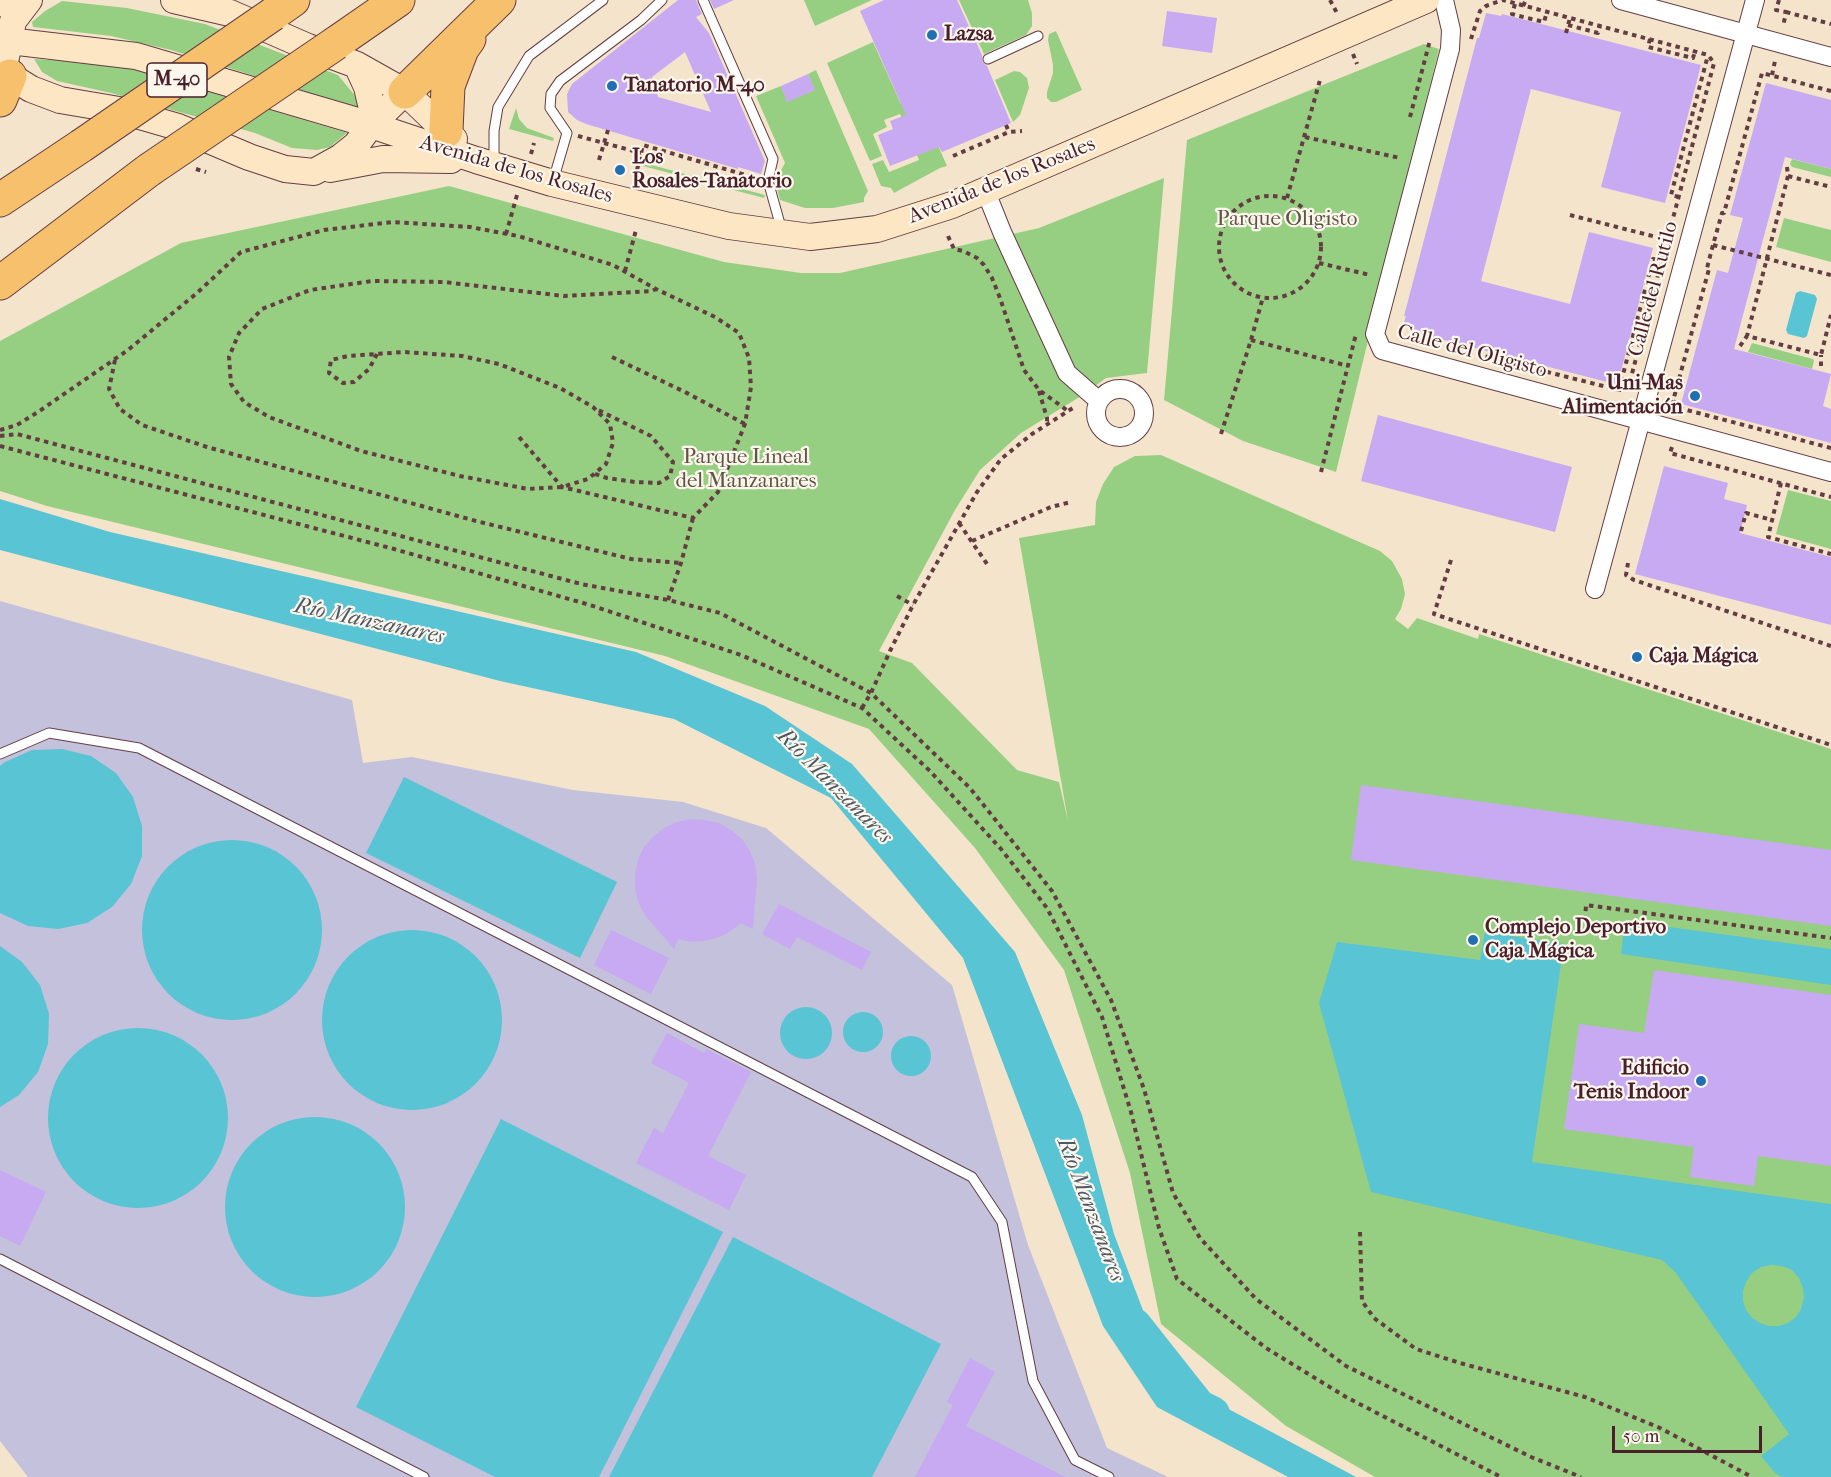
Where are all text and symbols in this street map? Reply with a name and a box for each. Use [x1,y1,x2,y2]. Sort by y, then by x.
place label: Lazsa [944,22,993,48]
marker: Lazsa [925,28,939,42]
road number: M-40 [147,63,207,97]
place label: Tanatorio M-40 [624,73,765,99]
marker: Tanatorio M-40 [605,79,619,93]
street label: Avenida de los Rosales [417,130,615,210]
street label: Avenida de los Rosales [905,132,1099,230]
place label: Los Rosales-Tanatorio [632,145,792,195]
marker: Los Rosales-Tanatorio [613,163,627,177]
park label: Parque Oligisto [1217,207,1357,233]
street label: Calle del Rutilo [1624,219,1684,359]
street label: Calle del Oligisto [1394,320,1550,384]
place label: Uni-Mas Alimentación [1562,371,1683,421]
marker: Uni-Mas Alimentación [1688,389,1702,403]
park label: Parque Lineal del Manzanares [675,445,817,495]
water label: Río Manzanares [292,593,446,651]
place label: Caja Mágica [1649,644,1758,670]
marker: Caja Mágica [1630,650,1644,664]
water label: Río Manzanares [771,724,897,850]
place label: Complejo Deportivo Caja Mágica [1485,915,1666,965]
marker: Complejo Deportivo Caja Mágica [1466,933,1480,947]
place label: Edificio Tenis Indoor [1574,1056,1689,1106]
marker: Edificio Tenis Indoor [1694,1074,1708,1088]
water label: Río Manzanares [1050,1134,1130,1286]
scale bar [1615,1414,1765,1452]
text: 50 m [1623,1426,1659,1447]

